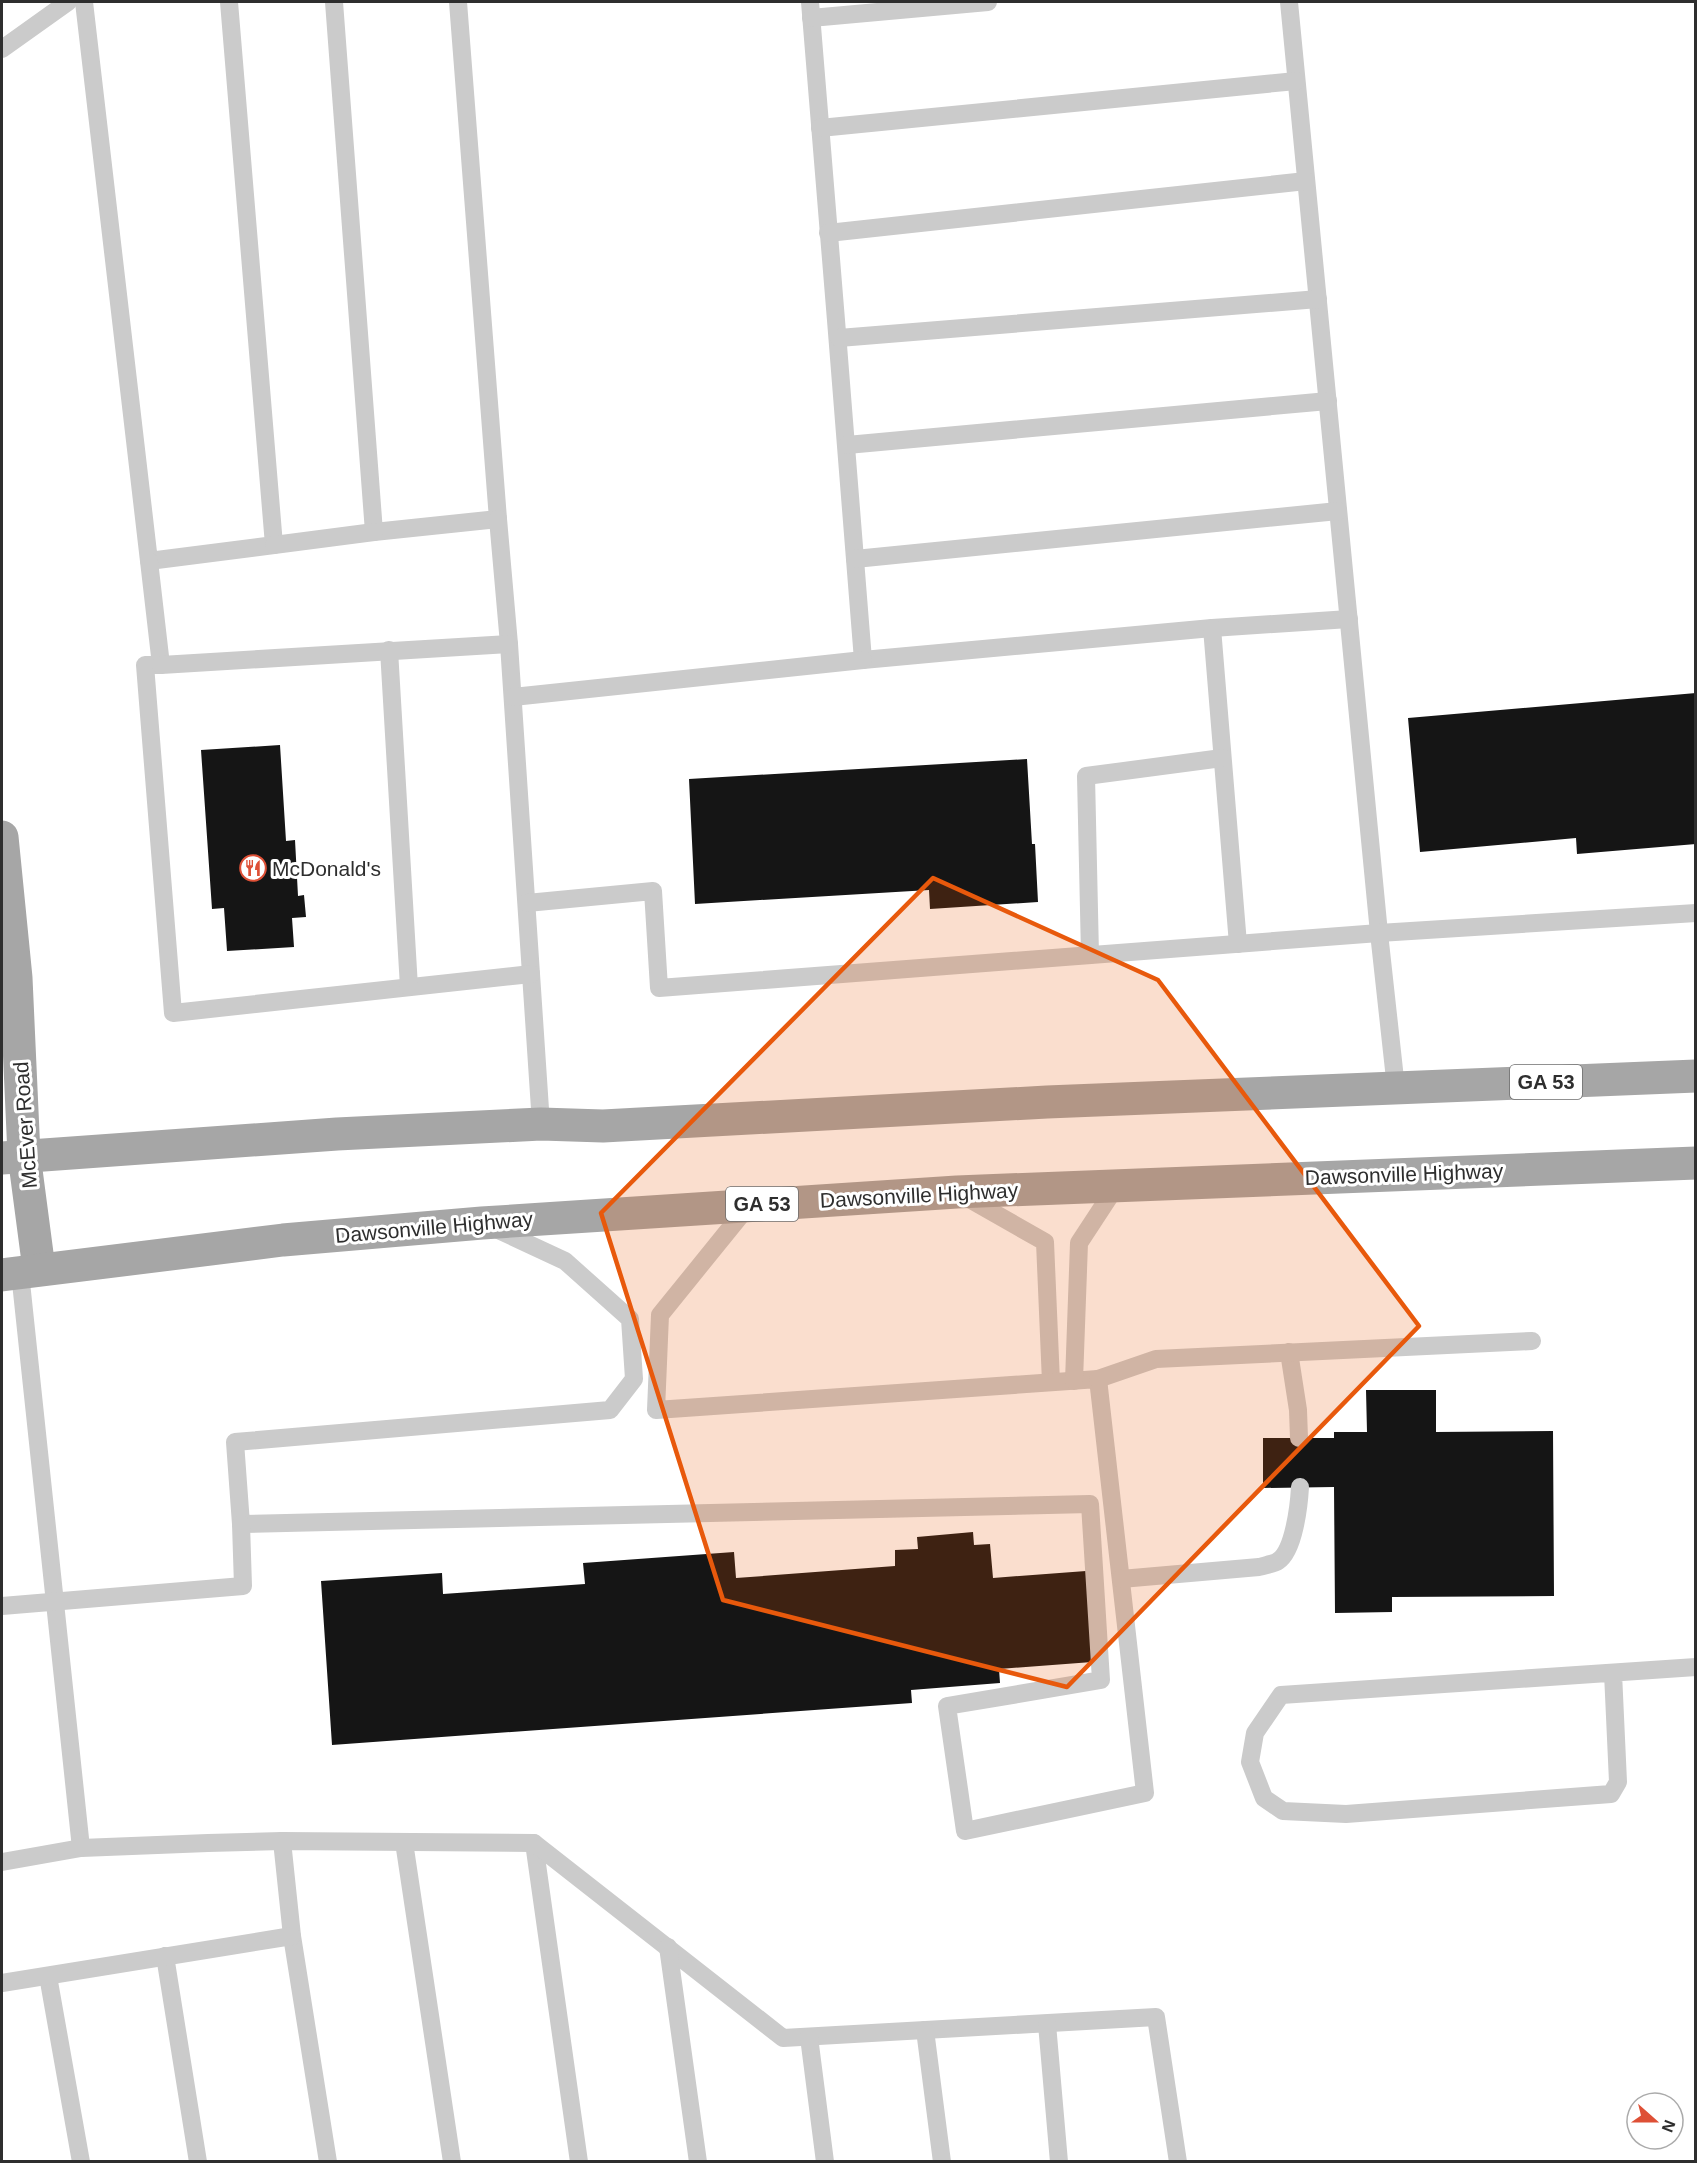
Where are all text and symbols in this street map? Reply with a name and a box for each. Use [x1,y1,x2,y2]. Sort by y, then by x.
restaurant icon: McDonald's [238,853,268,883]
place label: McDonald's [272,857,381,880]
street label: McEver Road [9,1061,41,1189]
road number: GA 53 [1510,1065,1582,1099]
street label: Dawsonville Highway [1304,1159,1504,1189]
street label: Dawsonville Highway [819,1178,1019,1212]
road number: GA 53 [726,1187,798,1221]
street label: Dawsonville Highway [334,1207,534,1247]
north arrow [1625,2091,1685,2151]
text: N [1659,2118,1679,2135]

